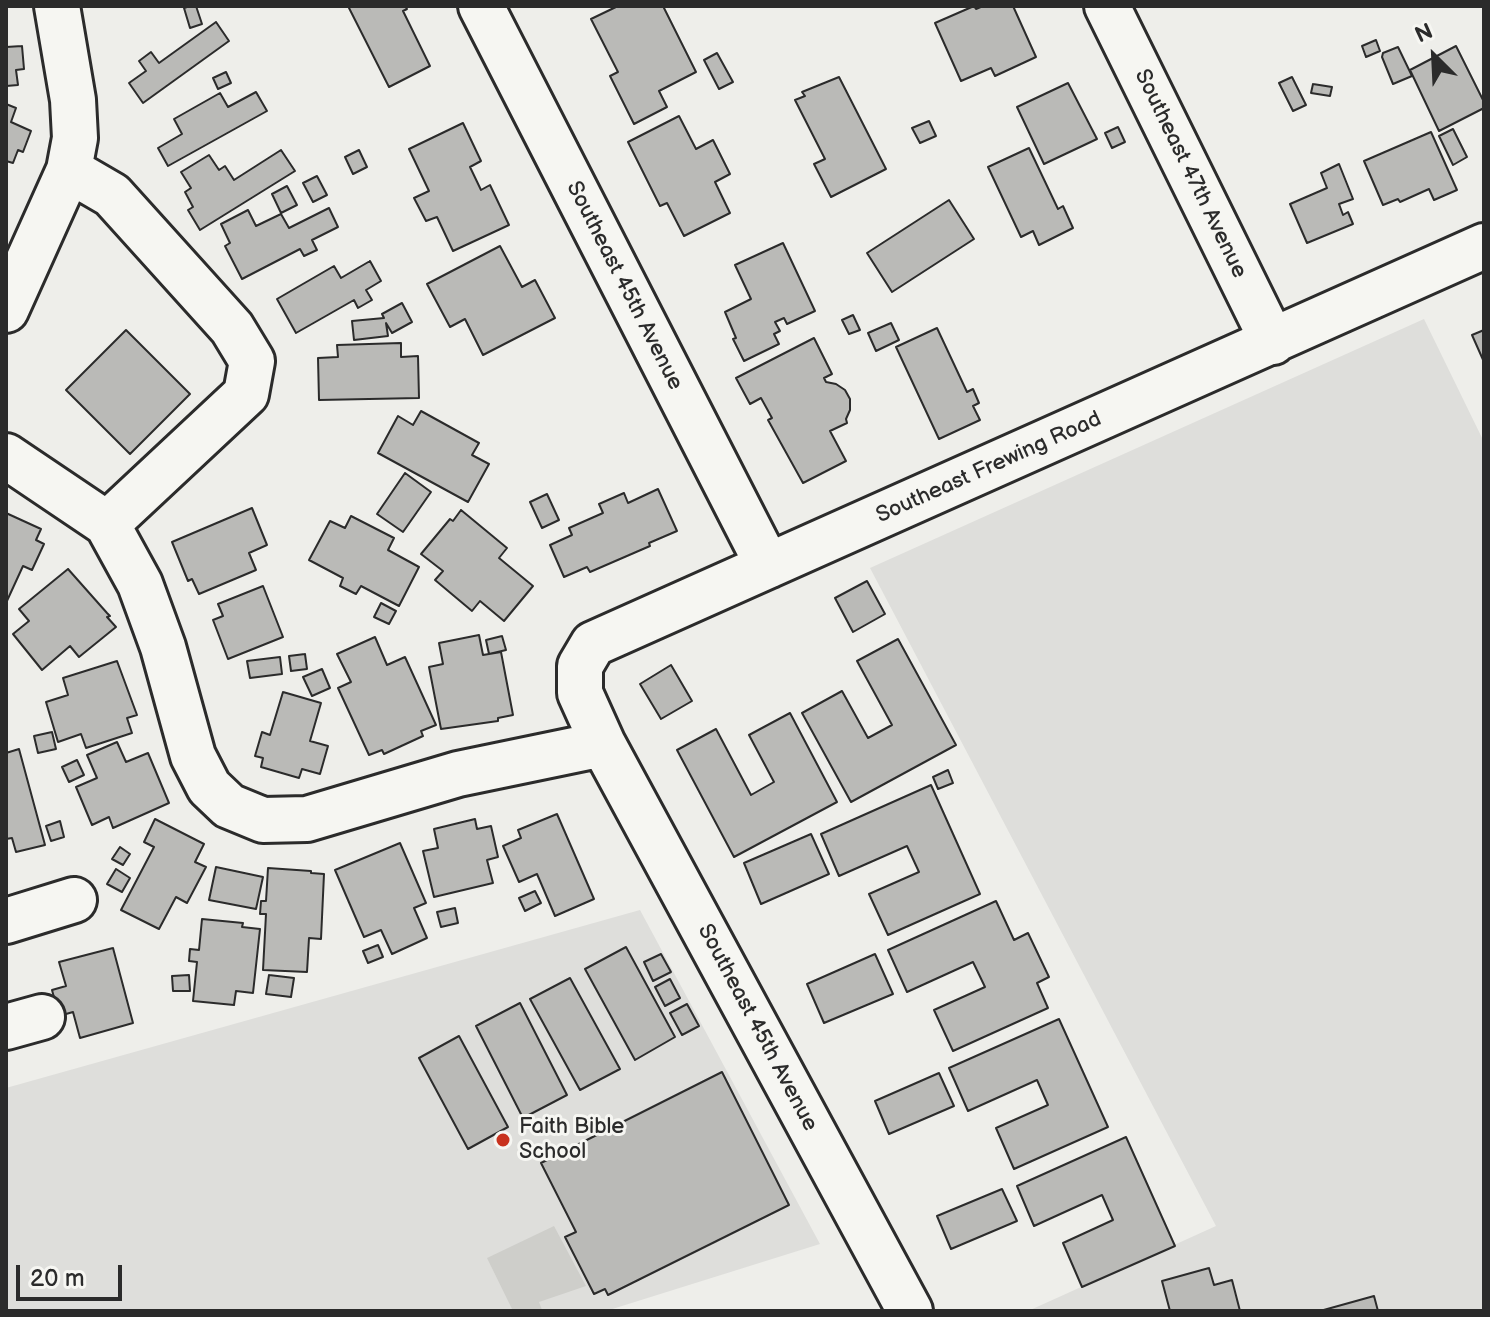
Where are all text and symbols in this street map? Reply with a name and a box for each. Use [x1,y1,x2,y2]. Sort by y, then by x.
north arrow [1394,16,1474,96]
text: N [1411,18,1437,49]
street label: Southeast 47th Avenue [1128,65,1252,283]
street label: Southeast 45th Avenue [560,177,688,395]
street label: Southeast Frewing Road [872,406,1106,530]
street label: Southeast 45th Avenue [691,920,823,1136]
place label: Faith Bible School [519,1114,624,1166]
marker: Faith Bible School [494,1131,512,1149]
scale bar [20,1249,126,1299]
text: 20 m [30,1264,85,1293]

